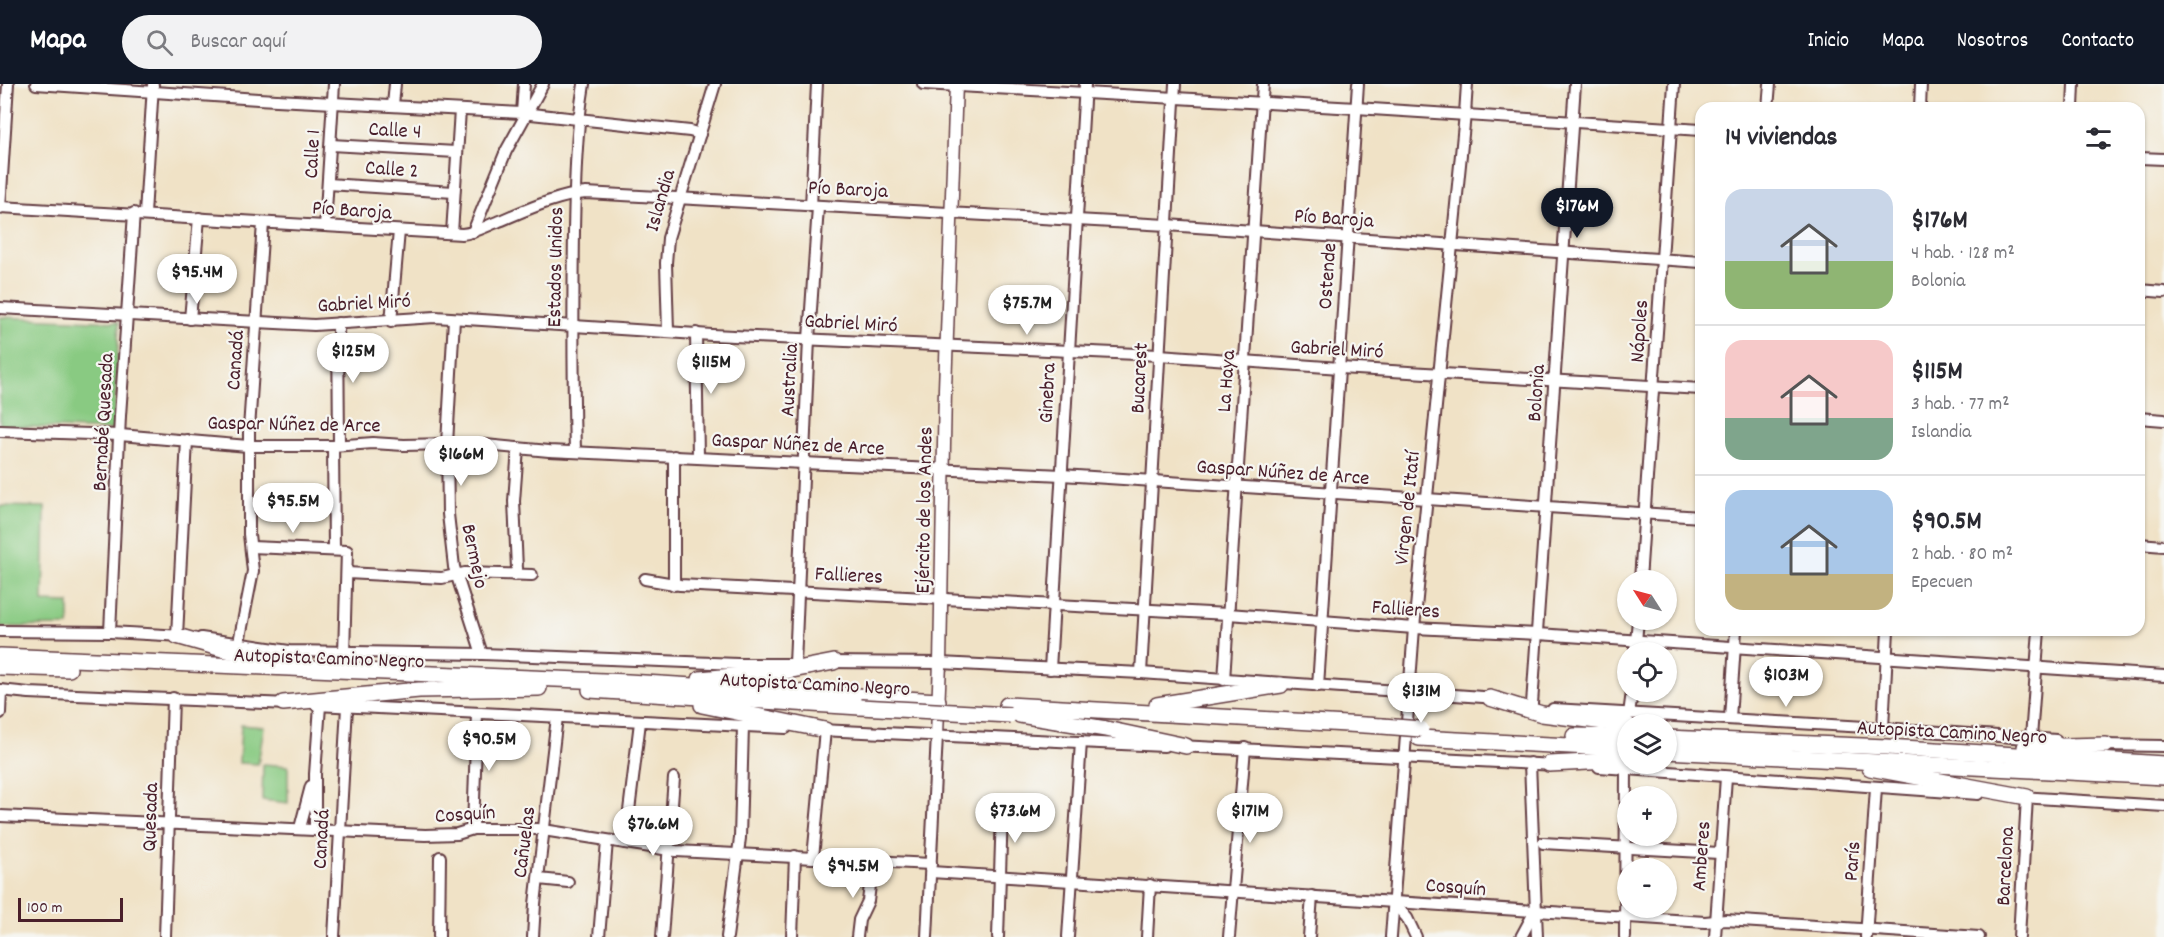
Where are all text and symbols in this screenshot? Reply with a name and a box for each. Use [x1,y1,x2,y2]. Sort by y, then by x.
search box [122,15,542,69]
text: Mapa [30,22,86,62]
icon: search [143,26,176,59]
text: Buscar aquí [191,27,286,58]
text: Inicio [1807,27,1849,57]
text: Mapa [1882,27,1924,57]
text: Nosotros [1957,27,2028,57]
text: Contacto [2061,27,2134,57]
street label: Calle 4 [368,116,422,148]
text: 14 viviendas [1725,120,1837,157]
icon: filters [2082,122,2115,155]
street label: Calle 1 [298,129,330,179]
street label: Calle 2 [364,154,419,188]
street label: Islandia [639,165,685,235]
street label: Pío Baroja [807,174,890,208]
pin: $176M [1535,188,1619,239]
text: $176M [1555,193,1599,221]
street label: Pío Baroja [311,194,394,230]
street label: Pío Baroja [1293,202,1376,238]
text: $176M [1911,203,1968,240]
street label: Estados Unidos [541,207,573,328]
icon: home [1773,213,1845,285]
text: 4 hab. · 128 m² [1911,240,2015,268]
street label: Ostende [1312,242,1346,311]
pin: $95.4M [148,254,246,305]
text: $95.4M [171,259,223,287]
text: Bolonia [1911,268,1965,296]
pin: $75.7M [978,285,1076,336]
street label: Gabriel Miró [317,288,412,322]
text: $75.7M [1002,290,1052,318]
street label: Nápoles [1624,299,1658,364]
street label: Gabriel Miró [803,308,898,342]
street label: Canadá [220,329,254,391]
pin: $125M [311,333,395,384]
street label: Gabriel Miró [1289,334,1384,368]
text: $125M [331,338,375,366]
street label: Australia [774,342,808,418]
street label: Bucarest [1124,342,1158,414]
pin: $115M [669,344,753,395]
street label: La Haya [1211,348,1245,413]
text: $115M [691,349,731,377]
street label: Bernabé Quesada [86,351,124,492]
text: $115M [1911,354,1963,391]
street label: Ginebra [1032,361,1066,424]
street label: Bolonia [1521,363,1555,423]
icon: home [1773,364,1845,436]
text: 3 hab. · 77 m² [1911,391,2010,419]
street label: Gaspar Núñez de Arce [207,409,381,443]
text: Islandia [1911,419,1971,447]
street label: Gaspar Núñez de Arce [710,426,885,466]
street label: Ejército de los Andes [910,426,942,594]
pin: $166M [419,436,503,487]
text: $166M [438,441,484,469]
street label: Virgen de Itatí [1388,448,1430,567]
street label: Gaspar Núñez de Arce [1195,453,1370,495]
pin: $95.5M [244,483,342,534]
text: $95.5M [267,488,319,516]
text: $90.5M [1911,504,1982,541]
icon: home [1773,514,1845,586]
street label: Bermejo [452,521,495,592]
text: 2 hab. · 80 m² [1911,541,2013,569]
street label: Fallieres [814,560,884,594]
text: Epecuen [1911,569,1973,597]
north arrow [1617,570,1677,630]
map controls [1617,570,1677,918]
street label: Fallieres [1371,594,1441,628]
street label: Autopista Camino Negro [233,642,425,678]
button: locate [1617,642,1677,702]
pin: $103M [1744,657,1828,708]
text: $103M [1763,662,1809,690]
street label: Autopista Camino Negro [719,666,911,706]
pin: $131M [1379,673,1463,724]
text: $131M [1401,678,1441,706]
button: layers [1617,714,1677,774]
street label: Autopista Camino Negro [1856,714,2048,754]
pin: $90.5M [440,721,538,772]
text: $90.5M [462,726,516,754]
street label: Quesada [136,781,168,852]
button: + [1617,786,1677,846]
pin: $73.6M [966,793,1064,844]
pin: $171M [1208,793,1292,844]
text: $73.6M [989,798,1041,826]
text: $171M [1231,798,1269,826]
street label: Cosquín [434,799,496,833]
street label: Cañuelas [507,805,545,880]
pin: $76.6M [604,806,702,857]
street label: Canadá [306,808,340,870]
text: $76.6M [627,811,679,839]
street label: Amberes [1686,820,1720,892]
street label: Barcelona [1990,825,2024,906]
street label: París [1838,840,1870,882]
pin: $94.5M [804,848,902,899]
text: $94.5M [827,853,879,881]
button: − [1617,858,1677,918]
street label: Cosquín [1425,872,1487,906]
scale bar [18,895,123,922]
text: 100 m [27,897,63,920]

